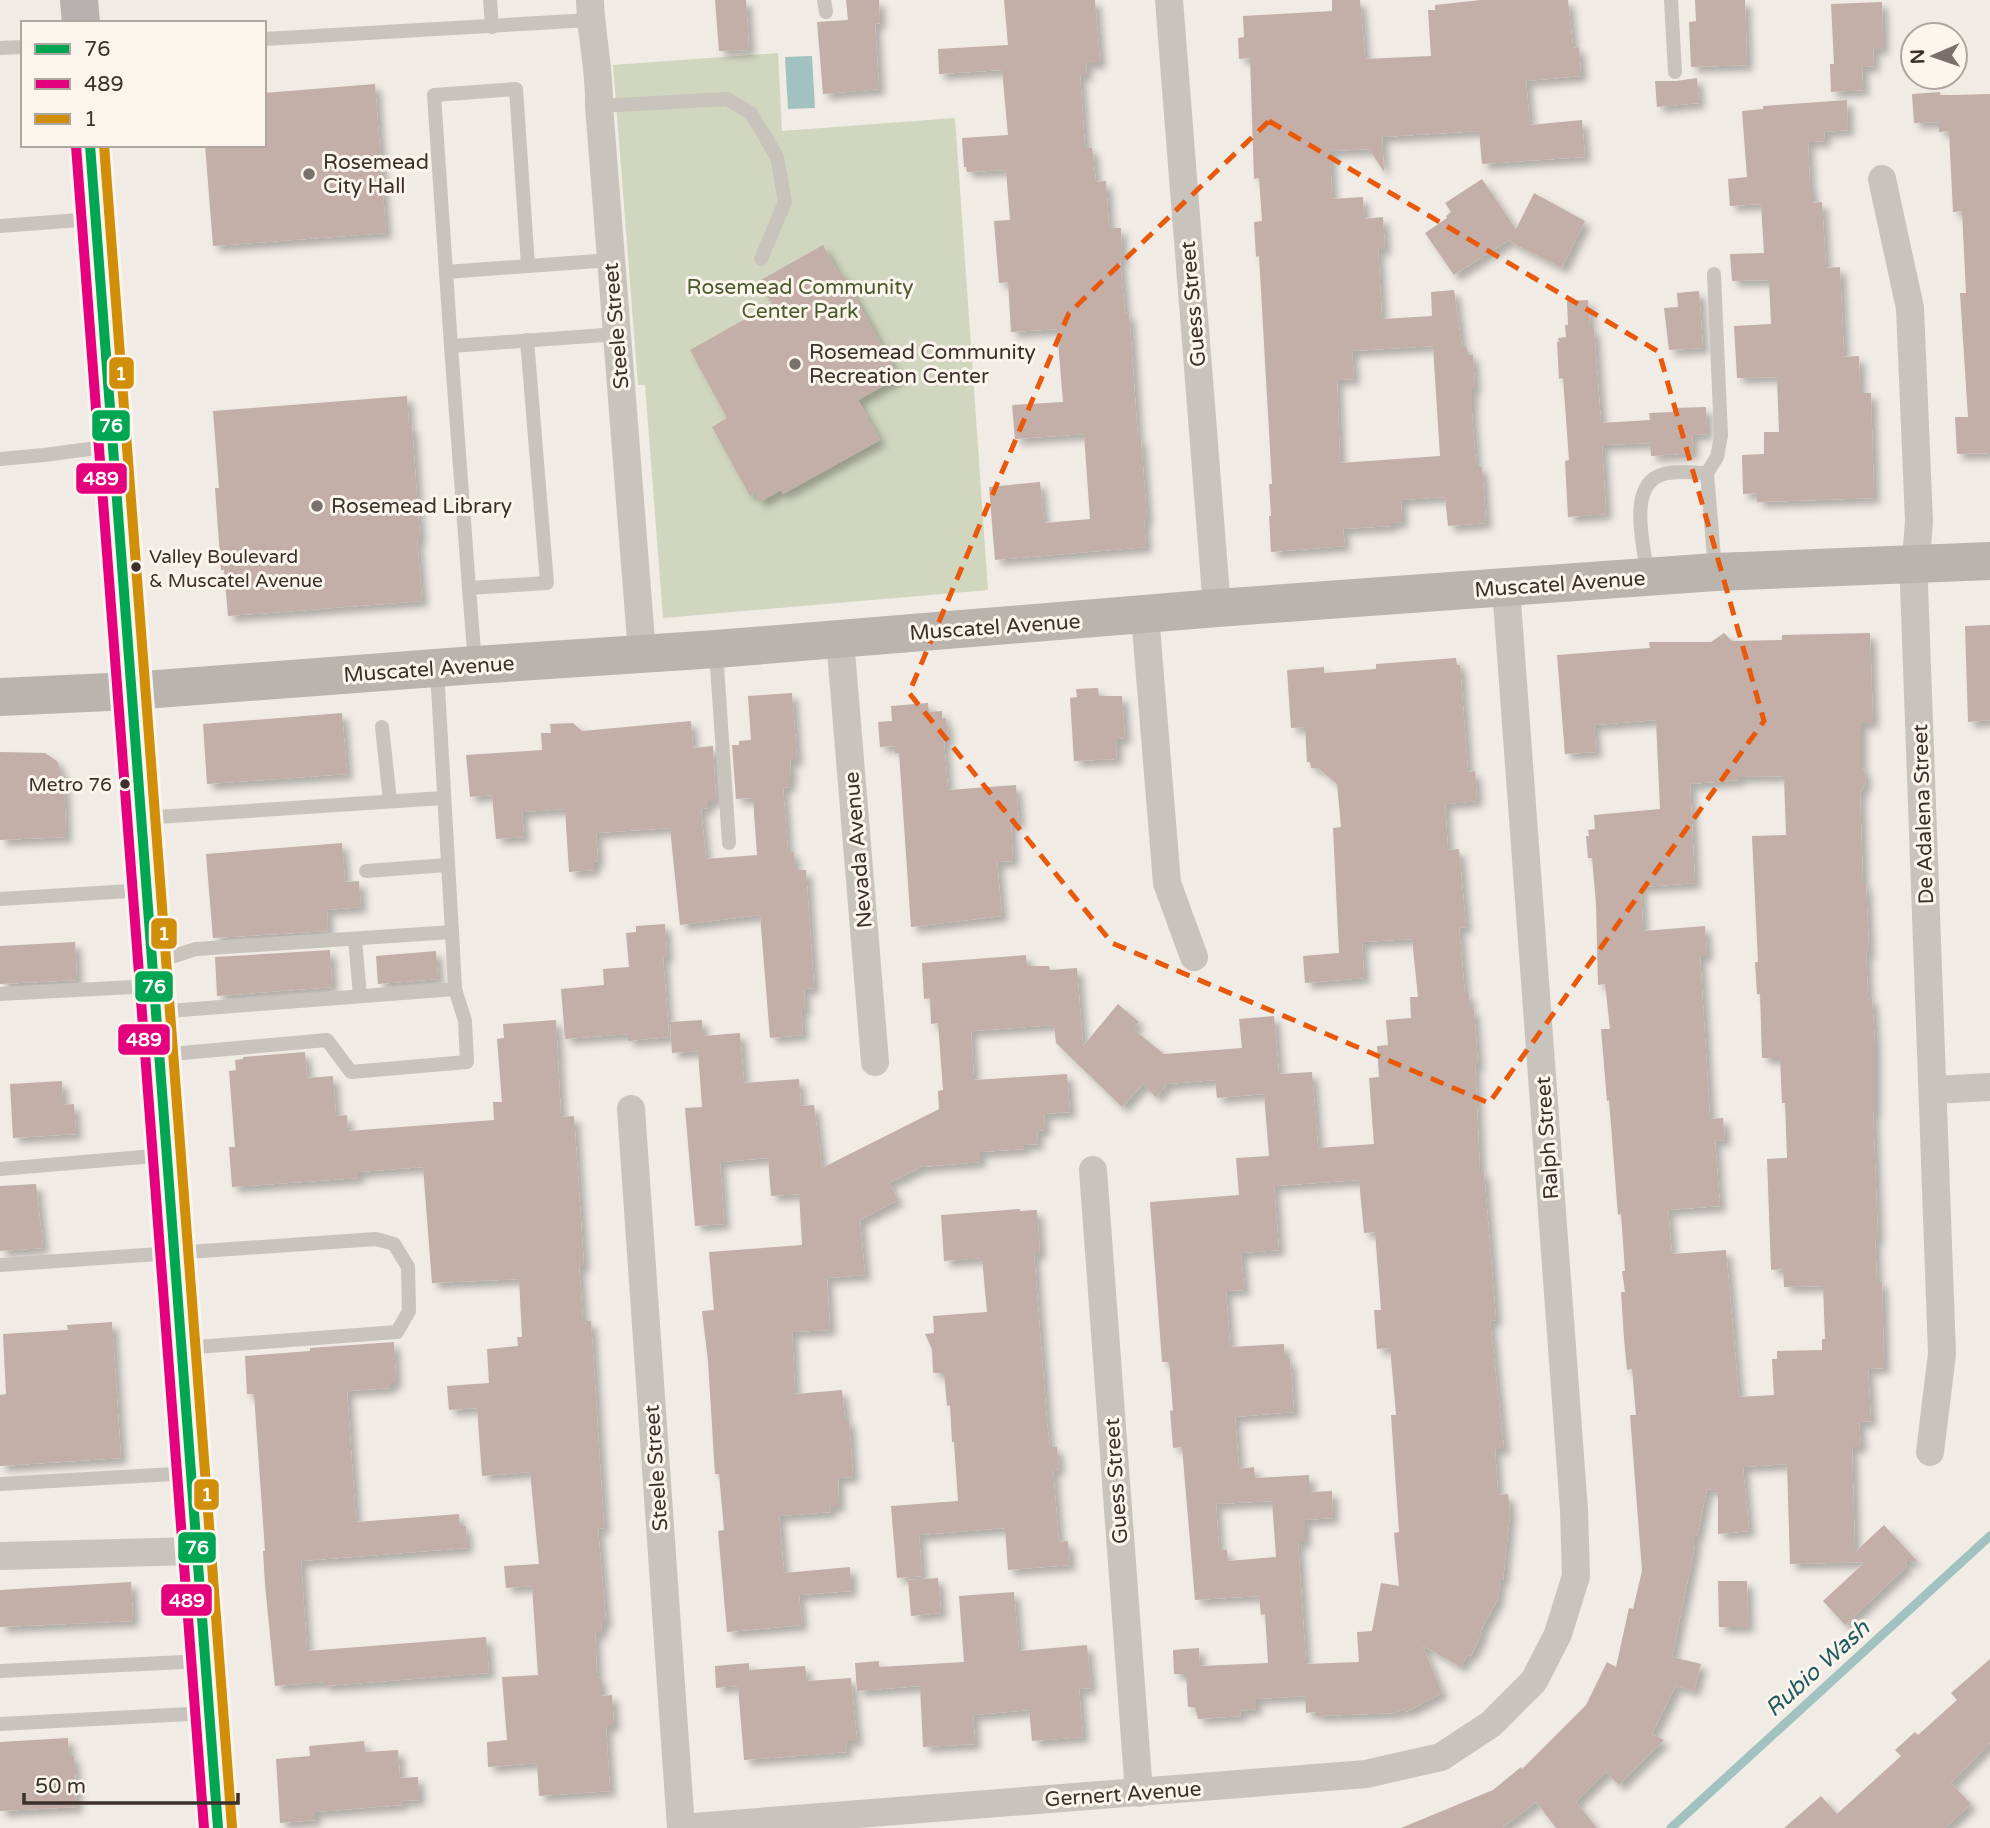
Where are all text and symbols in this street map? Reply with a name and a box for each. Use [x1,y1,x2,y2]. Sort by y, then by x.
legend [21,21,266,147]
north arrow [1899,21,1969,91]
text: 76 [84,37,110,62]
text: N [1907,49,1929,65]
text: 489 [84,72,124,97]
text: 1 [84,107,97,132]
place label: Rosemead City Hall [323,150,429,199]
marker: Rosemead City Hall [301,166,317,182]
street label: Guess Street [1176,240,1211,368]
street label: Steele Street [599,262,634,390]
park label: Rosemead Community Center Park [687,275,913,324]
place label: Rosemead Community Recreation Center [809,340,1036,389]
line badge: 1 [108,356,135,390]
marker: Rosemead Community Recreation Center [787,356,803,372]
text: 1 [115,363,127,385]
line badge: 76 [91,409,131,442]
text: 76 [99,415,123,437]
line badge: 489 [75,462,128,495]
text: 489 [83,468,119,490]
place label: Rosemead Library [331,494,512,519]
marker: Rosemead Library [309,498,325,514]
place label: Valley Boulevard & Muscatel Avenue [149,546,323,592]
marker: Valley Boulevard & Muscatel Avenue [129,560,143,574]
street label: Muscatel Avenue [1474,566,1646,603]
street label: Muscatel Avenue [909,609,1081,646]
street label: Muscatel Avenue [343,651,515,688]
street label: De Adalena Street [1908,723,1939,905]
street label: Nevada Avenue [839,771,878,929]
place label: Metro 76 [29,774,112,796]
marker: Metro 76 [118,777,132,791]
line badge: 1 [150,917,178,950]
text: 1 [158,923,170,945]
line badge: 76 [134,970,174,1003]
text: 76 [142,976,166,998]
line badge: 489 [117,1023,171,1056]
text: 489 [126,1029,162,1051]
street label: Ralph Street [1531,1075,1564,1200]
street label: Steele Street [640,1404,673,1532]
street label: Guess Street [1100,1417,1133,1545]
line badge: 1 [193,1478,220,1511]
text: 1 [201,1484,213,1506]
line badge: 76 [177,1531,217,1564]
text: 76 [185,1537,209,1559]
line badge: 489 [160,1583,213,1617]
text: 489 [169,1590,205,1612]
water label: Rubio Wash [1760,1614,1876,1723]
scale bar [24,1762,238,1806]
text: 50 m [35,1774,86,1799]
street label: Gernert Avenue [1044,1777,1202,1812]

